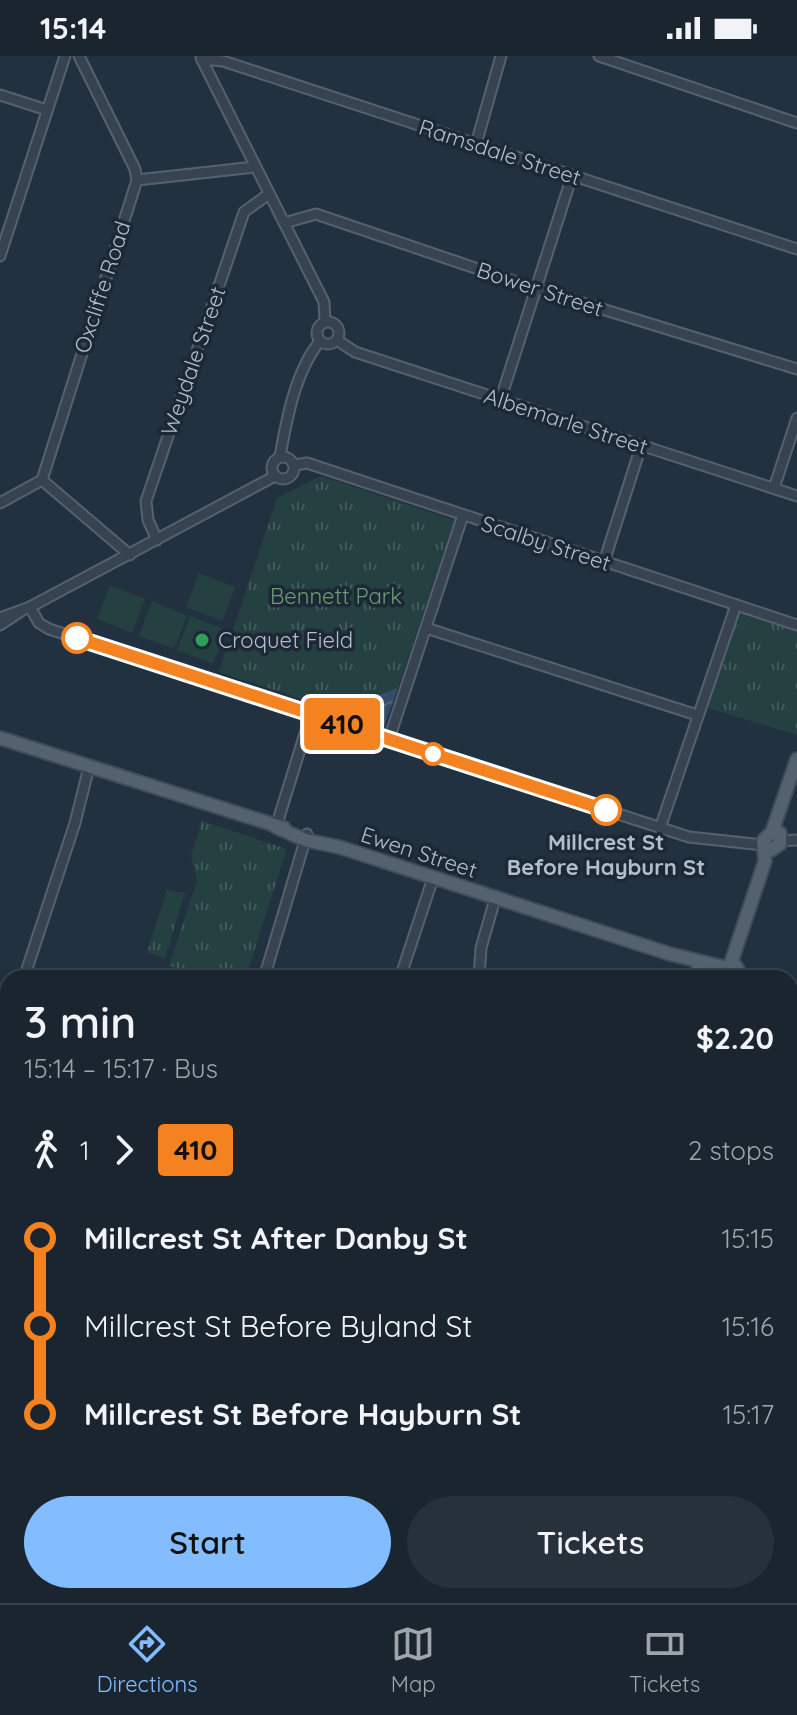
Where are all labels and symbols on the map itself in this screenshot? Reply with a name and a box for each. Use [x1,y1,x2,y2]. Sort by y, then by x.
street label: Ramsdale Street [415,113,585,191]
street label: Oxcliffe Road [68,217,136,357]
street label: Bower Street [473,255,607,323]
street label: Weydale Street [154,283,232,439]
street label: Albemarle Street [481,381,651,461]
street label: Scalby Street [478,509,614,577]
park label: Bennett Park [270,582,402,610]
unlabelled marker [62,623,92,653]
place label: Croquet Field [218,626,353,654]
marker: Croquet Field [193,631,211,649]
line badge: 410 [296,698,388,750]
unlabelled marker [422,743,444,765]
marker: Millcrest St Before Hayburn St [591,795,621,825]
street label: Ewen Street [357,820,481,884]
place label: Millcrest St Before Hayburn St [507,828,705,881]

